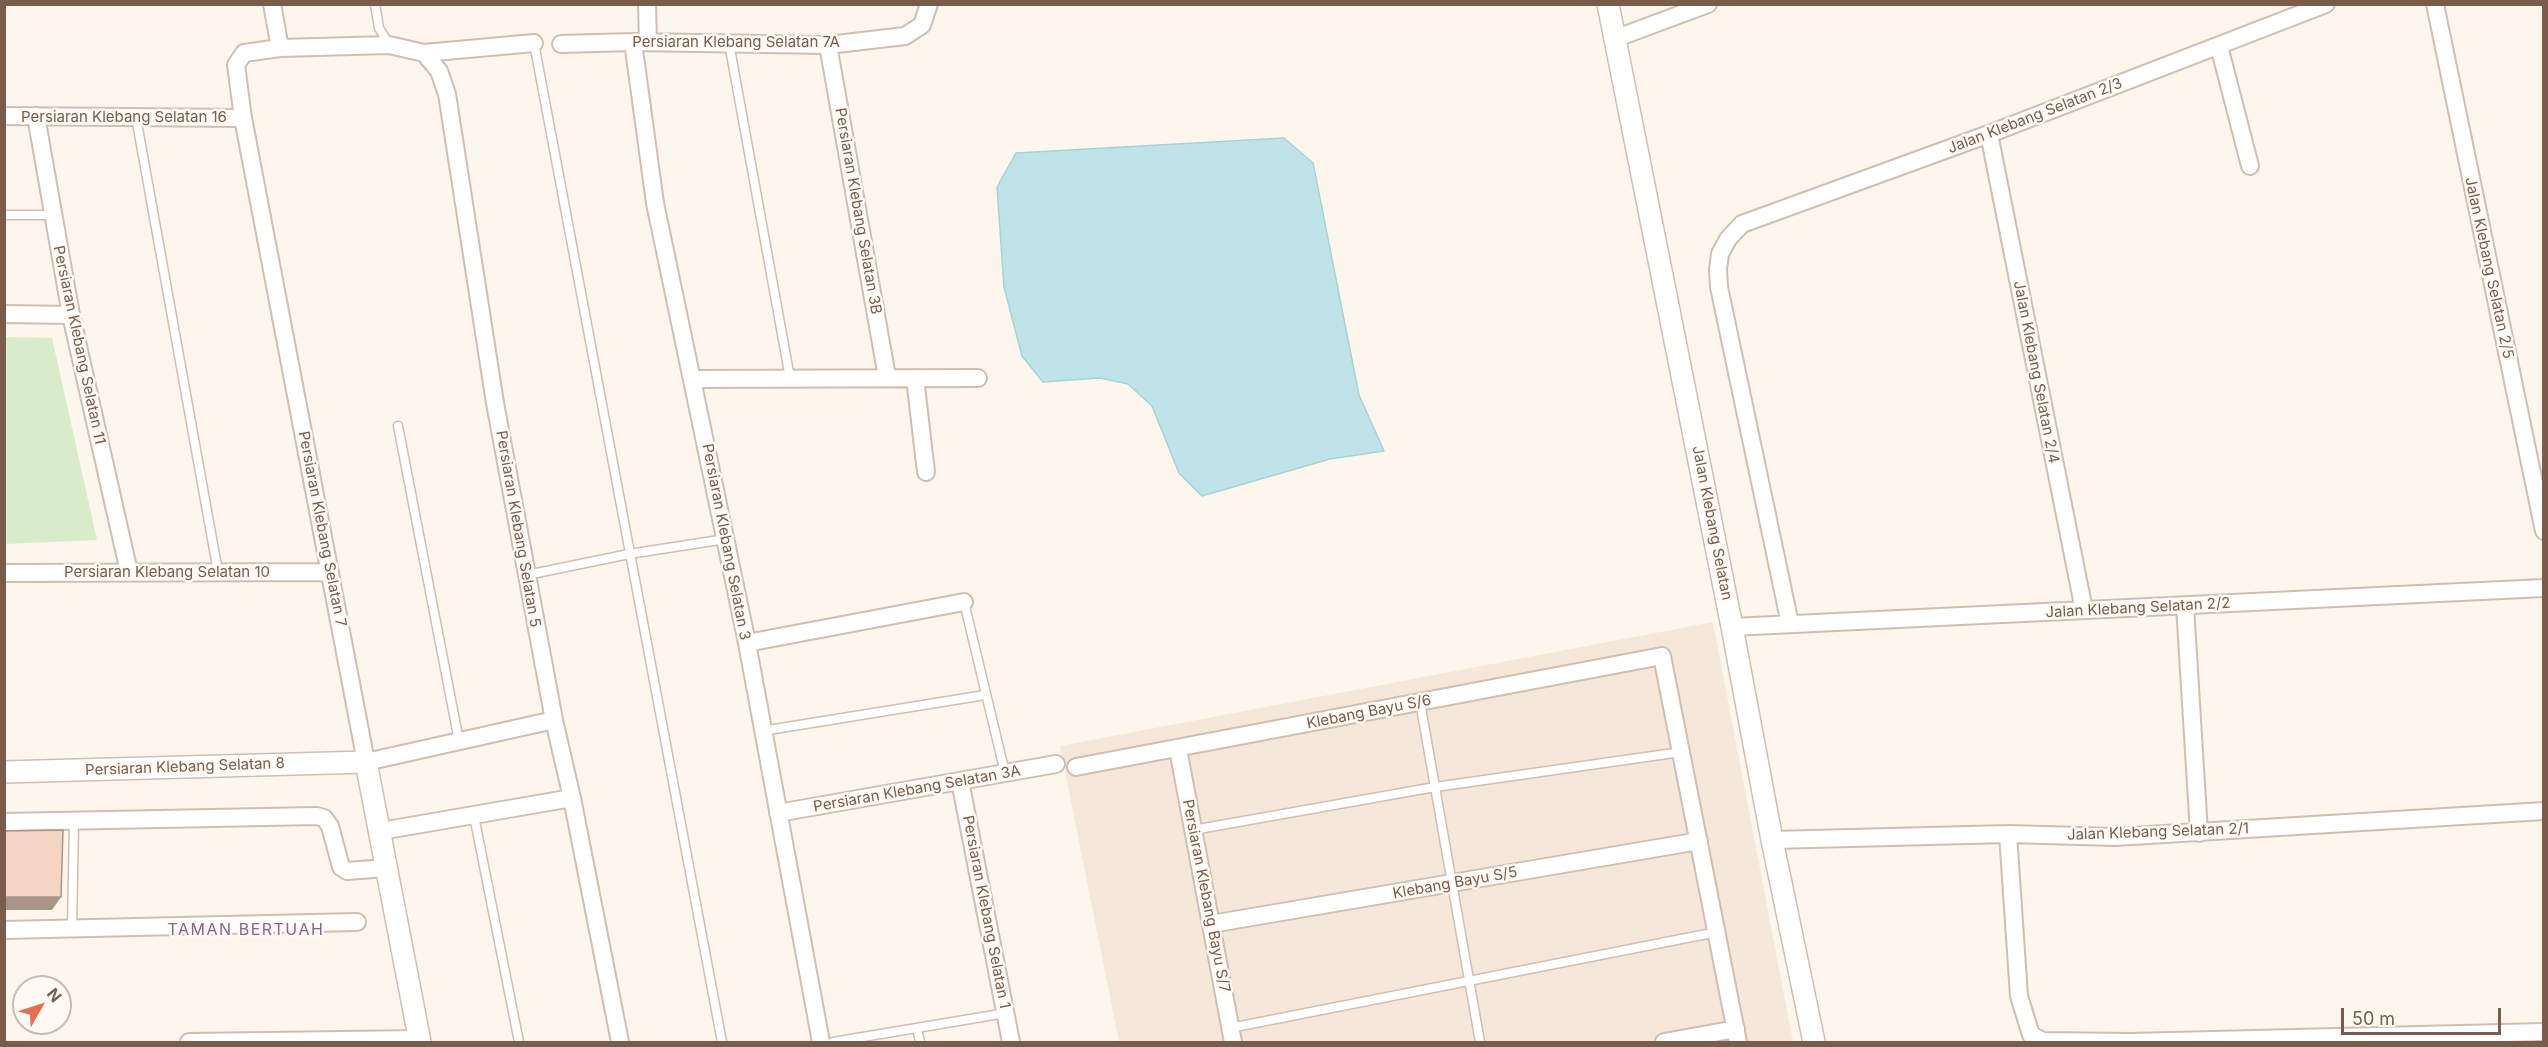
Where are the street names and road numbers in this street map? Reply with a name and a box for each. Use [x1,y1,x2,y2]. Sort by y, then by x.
street label: Persiaran Klebang Selatan 7A [632,33,840,51]
street label: Jalan Klebang Selatan 2/3 [1945,74,2125,158]
street label: Persiaran Klebang Selatan 3B [831,106,885,316]
street label: Persiaran Klebang Selatan 16 [21,108,227,126]
street label: Jalan Klebang Selatan 2/5 [2461,176,2517,360]
street label: Persiaran Klebang Selatan 11 [49,244,109,446]
street label: Jalan Klebang Selatan 2/4 [2009,279,2063,465]
street label: Persiaran Klebang Selatan 5 [492,429,544,629]
street label: Persiaran Klebang Selatan 7 [294,430,350,628]
street label: Persiaran Klebang Selatan 3 [698,442,754,642]
street label: Jalan Klebang Selatan [1688,444,1736,602]
street label: Persiaran Klebang Selatan 10 [64,563,270,581]
street label: Jalan Klebang Selatan 2/2 [2045,594,2231,622]
street label: Klebang Bayu S/6 [1305,691,1433,733]
street label: Persiaran Klebang Selatan 8 [85,755,285,779]
street label: Persiaran Klebang Selatan 3A [812,762,1022,816]
street label: Persiaran Klebang Bayu S/7 [1178,798,1234,994]
street label: Persiaran Klebang Selatan 1 [958,814,1014,1010]
street label: Jalan Klebang Selatan 2/1 [2067,820,2249,844]
street label: Klebang Bayu S/5 [1391,863,1519,903]

